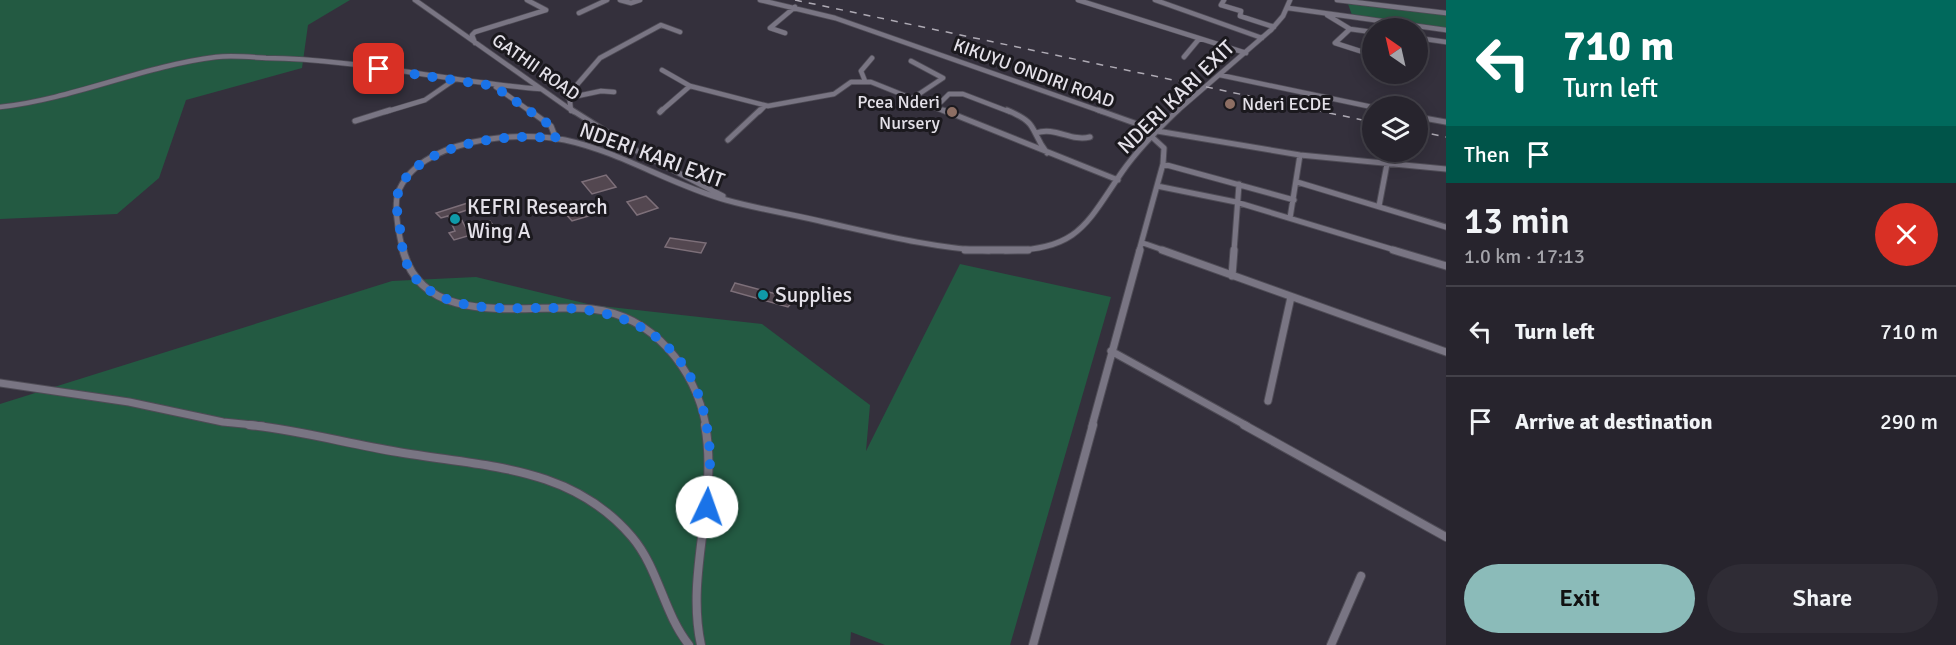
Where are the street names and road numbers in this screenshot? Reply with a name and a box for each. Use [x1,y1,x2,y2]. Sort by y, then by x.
street label: GATHII ROAD [488,29,584,105]
street label: KIKUYU ONDIRI ROAD [951,34,1117,112]
street label: NDERI KARI EXIT [1112,34,1240,159]
street label: NDERI KARI EXIT [576,117,729,194]

